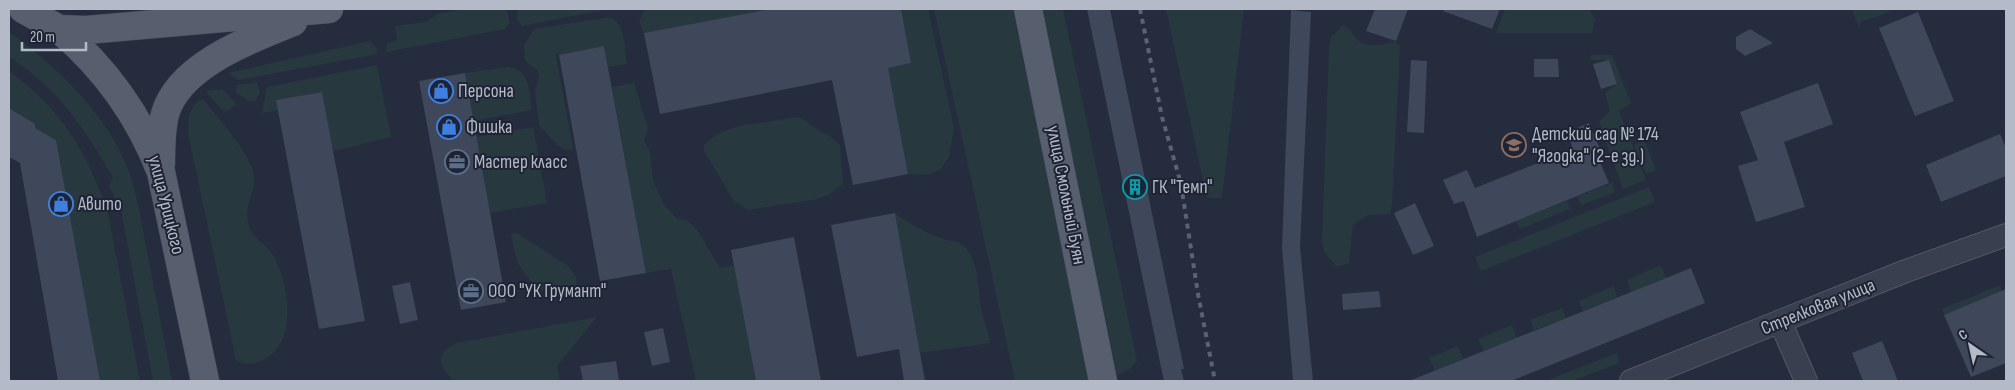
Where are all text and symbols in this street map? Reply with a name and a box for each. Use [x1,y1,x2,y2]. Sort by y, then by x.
scale bar [22,20,86,52]
text: 20 m [30,28,55,47]
shop icon: Персона [428,78,454,104]
place label: Персона [458,80,514,103]
shop icon: Фишка [436,114,462,140]
place label: Фишка [466,116,512,139]
place label: Детский сад № 174 "Ягодка" (2-е зд.) [1532,123,1659,168]
street label: улица Смольный Буян [1041,124,1091,266]
school or university icon: Детский сад № 174 "Ягодка" (2-е зд.) [1501,132,1527,158]
office icon: Мастер класс [444,149,470,175]
place label: Мастер класс [474,151,568,174]
street label: улица Урицкого [143,153,189,257]
building icon: ГК "Темп" [1122,174,1148,200]
place label: ГК "Темп" [1152,176,1212,199]
shop icon: Авито [48,191,74,217]
place label: Авито [77,193,122,216]
street label: Стрелковая улица [1758,274,1878,340]
office icon: ООО "УК Грумант" [458,278,484,304]
place label: ООО "УК Грумант" [488,280,606,303]
north arrow [1945,320,1995,370]
text: С [1955,326,1971,344]

